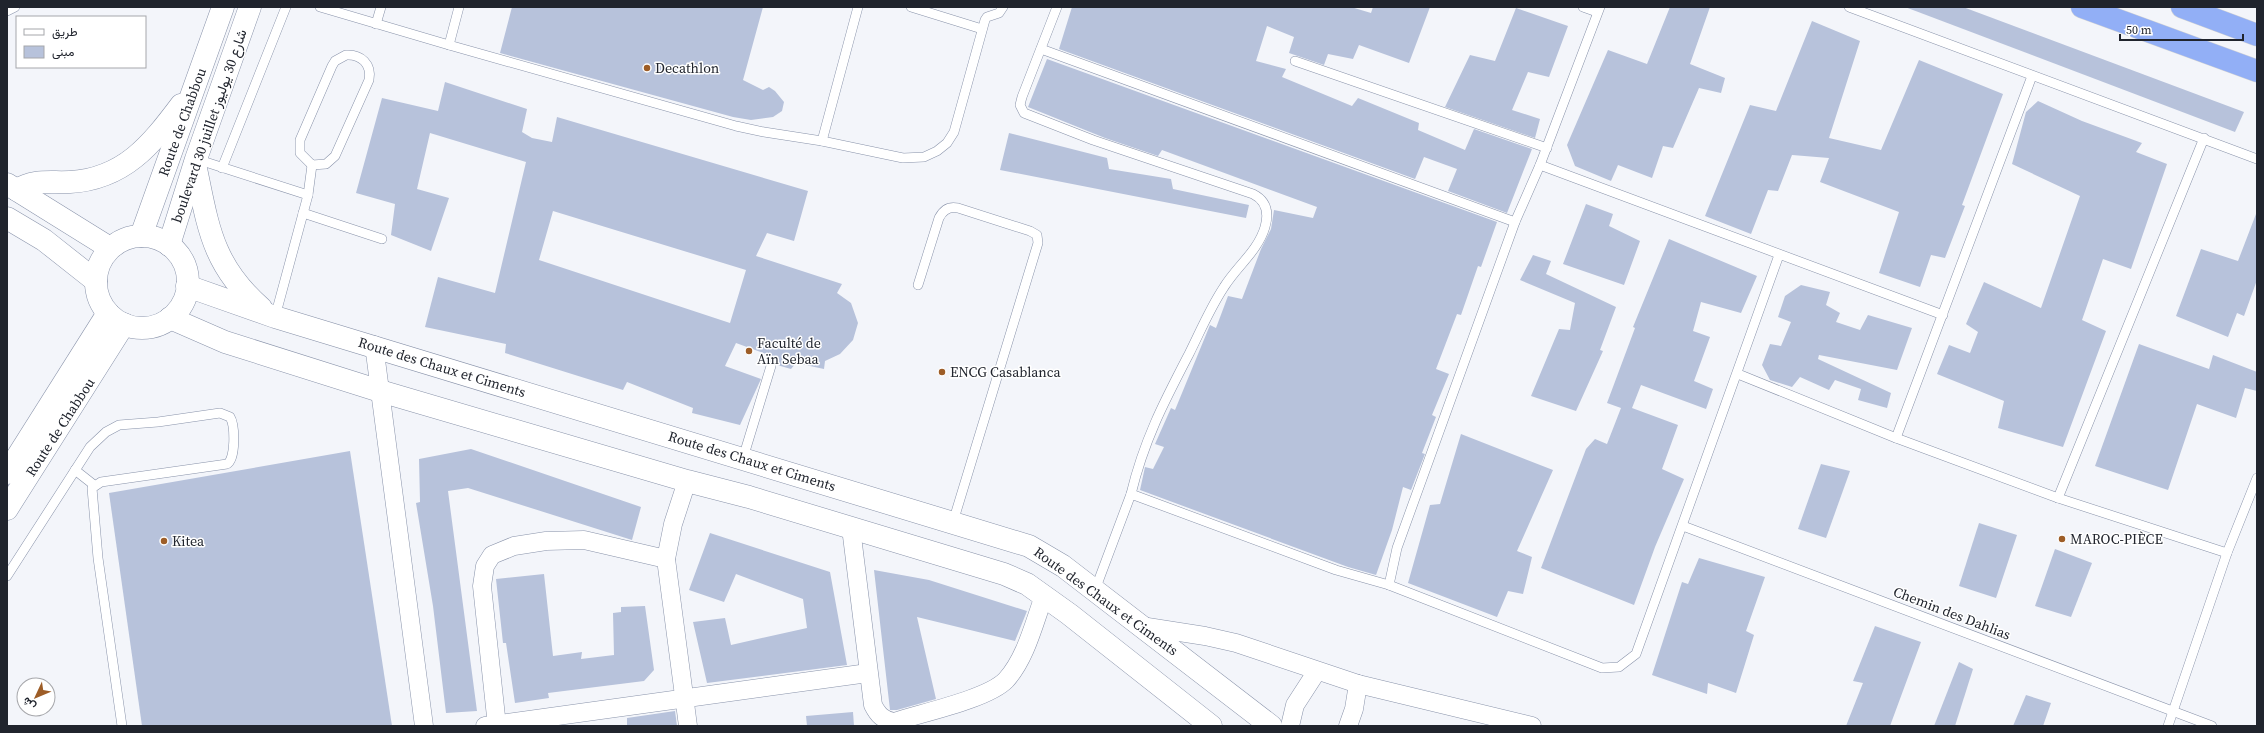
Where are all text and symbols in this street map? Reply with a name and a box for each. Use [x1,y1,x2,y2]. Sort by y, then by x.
legend [16,16,146,68]
scale bar [2120,16,2243,42]
text: 50 m [2126,22,2152,38]
text: طريق [52,24,78,40]
street label: boulevard 30 juillet شارع 30 يوليوز [166,27,253,226]
text: مبنى [52,44,74,60]
place label: Decathlon [655,58,720,78]
marker: Decathlon [642,63,652,73]
street label: Route de Chabbou [153,65,211,179]
street label: Route des Chaux et Ciments [356,332,528,402]
place label: Faculté de Aïn Sebaa [757,333,821,369]
marker: Faculté de Aïn Sebaa [744,346,754,356]
place label: ENCG Casablanca [950,362,1062,382]
marker: ENCG Casablanca [937,367,947,377]
street label: Route de Chabbou [21,374,99,480]
street label: Route des Chaux et Ciments [666,426,838,496]
place label: MAROC-PIÈCE [2070,529,2163,549]
place label: Kitea [172,531,205,551]
marker: MAROC-PIÈCE [2057,534,2067,544]
marker: Kitea [159,536,169,546]
street label: Route des Chaux et Ciments [1030,542,1182,660]
street label: Chemin des Dahlias [1890,581,2014,645]
north arrow [16,677,56,717]
text: ش [19,694,39,714]

